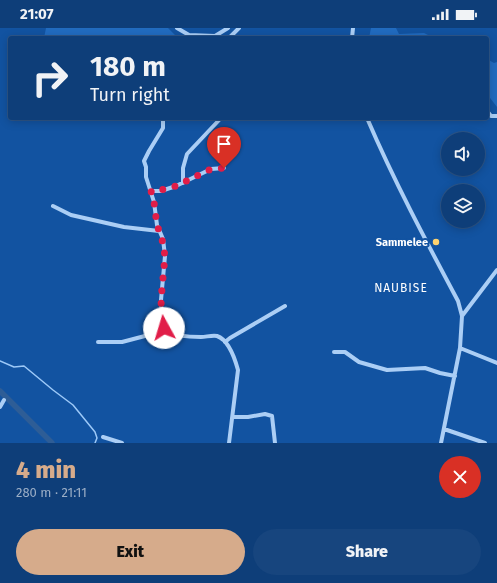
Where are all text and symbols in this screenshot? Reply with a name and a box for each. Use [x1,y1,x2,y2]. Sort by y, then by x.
text: 21:07 [20,5,53,23]
text: 180 m [90,50,166,83]
icon: right [24,52,76,104]
text: Turn right [90,84,170,106]
pin [207,127,241,168]
map controls [441,132,485,228]
button: sound [441,132,485,176]
icon: arrive [213,133,235,155]
button: layers [441,184,485,228]
place label: Sammelee [376,236,428,249]
marker: Sammelee [431,237,441,247]
district label: NAUBISE [374,281,428,295]
position arrow [143,307,185,349]
text: 4 min [16,456,76,484]
button: close [439,456,481,498]
text: 280 m · 21:11 [16,485,87,500]
button: Exit [16,529,245,575]
button: Share [253,529,481,575]

